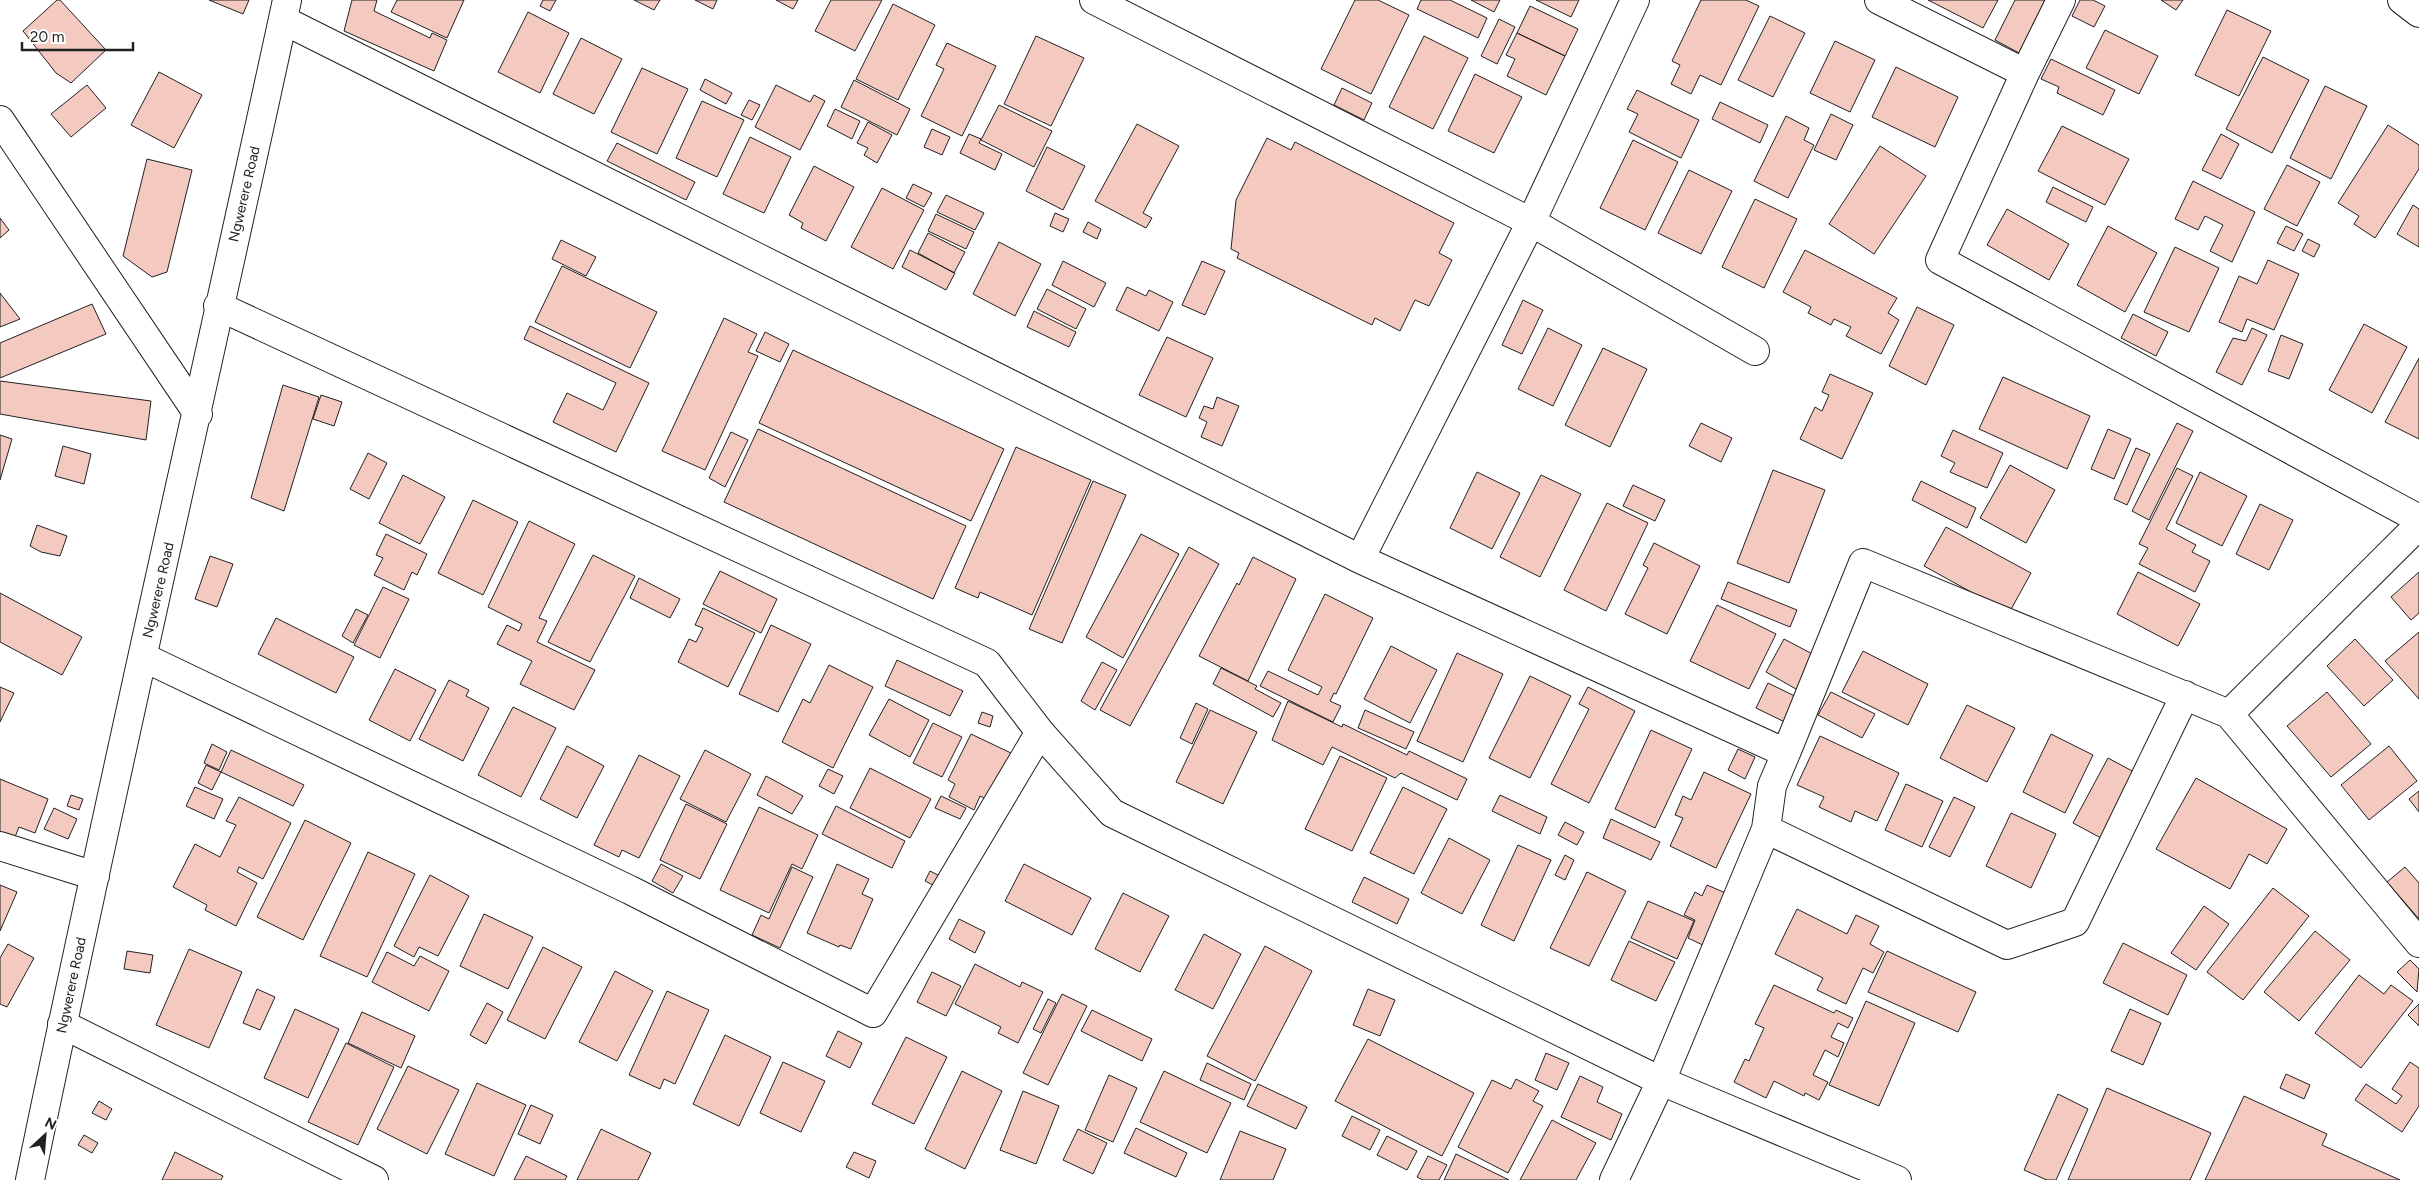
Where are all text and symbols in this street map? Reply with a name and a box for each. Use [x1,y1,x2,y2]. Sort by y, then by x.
scale bar [22,20,134,52]
text: 20 m [30,28,64,46]
street label: Ngwerere Road [225,144,264,244]
street label: Ngwerere Road [139,540,178,640]
street label: Ngwerere Road [53,935,90,1035]
north arrow [20,1110,70,1160]
text: N [42,1114,59,1134]

